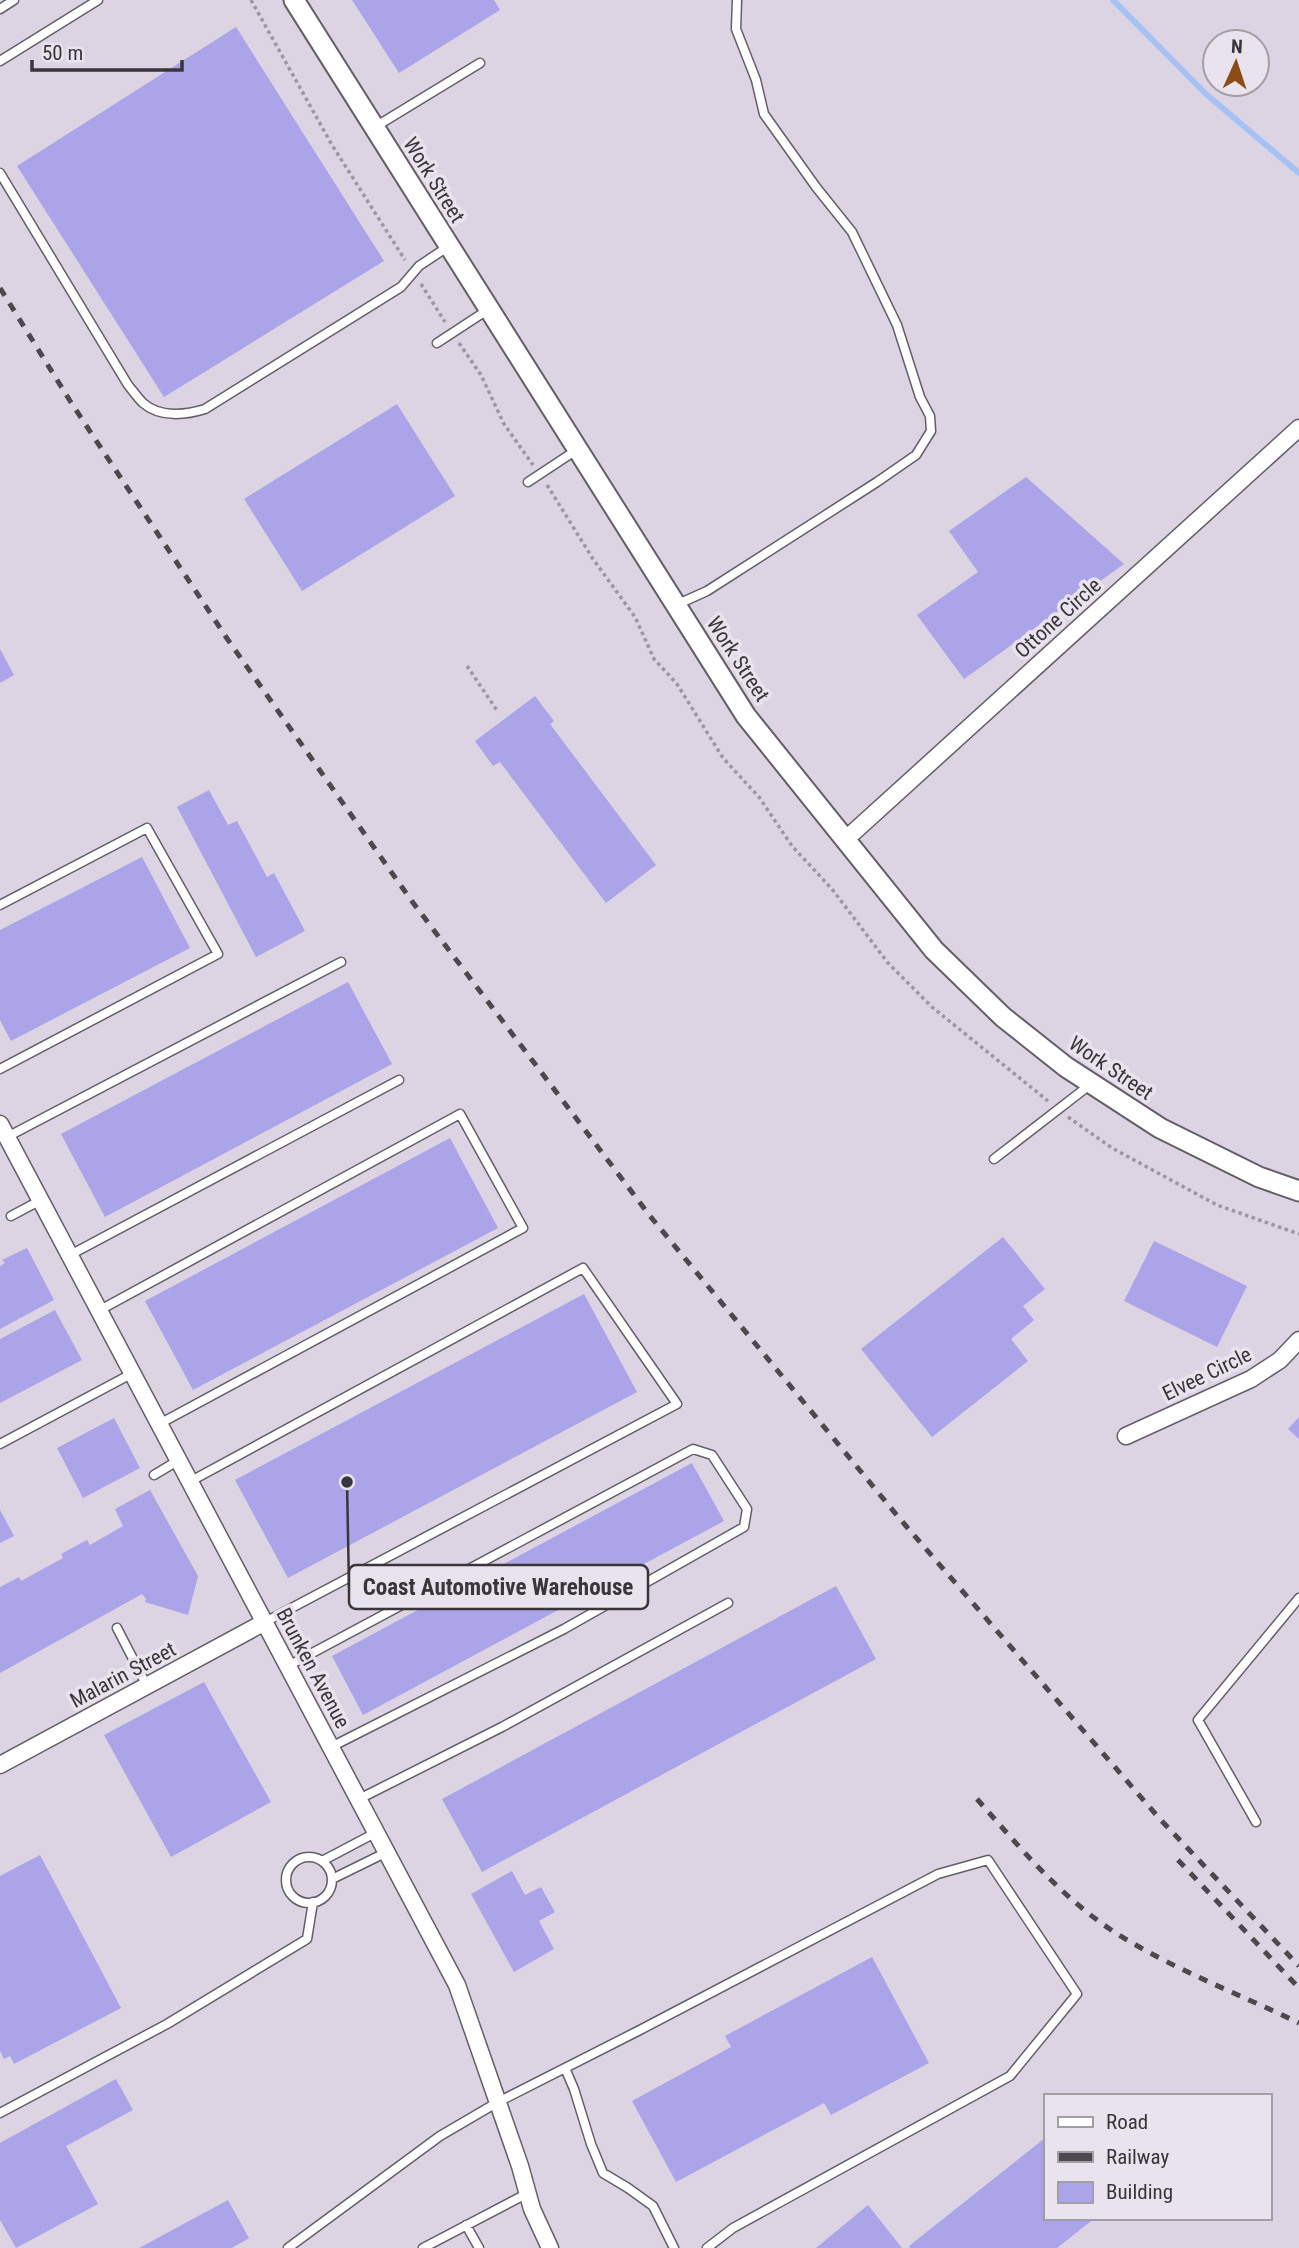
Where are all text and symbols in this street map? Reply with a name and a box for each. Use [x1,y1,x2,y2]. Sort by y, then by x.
scale bar [32,28,182,72]
north arrow [1201,28,1271,98]
text: N [1230,35,1243,58]
text: 50 m [42,41,83,65]
street label: Work Street [398,133,470,227]
street label: Ottone Circle [1010,573,1106,663]
street label: Work Street [702,612,774,706]
street label: Work Street [1064,1031,1158,1105]
street label: Elvee Circle [1159,1342,1255,1406]
callout: Coast Automotive Warehouse [349,1565,648,1609]
text: Coast Automotive Warehouse [363,1574,633,1601]
street label: Brunken Avenue [271,1604,355,1732]
street label: Malarin Street [66,1637,180,1713]
legend [1044,2094,1271,2220]
text: Road [1106,2110,1148,2134]
text: Railway [1106,2145,1169,2169]
text: Building [1106,2180,1173,2204]

